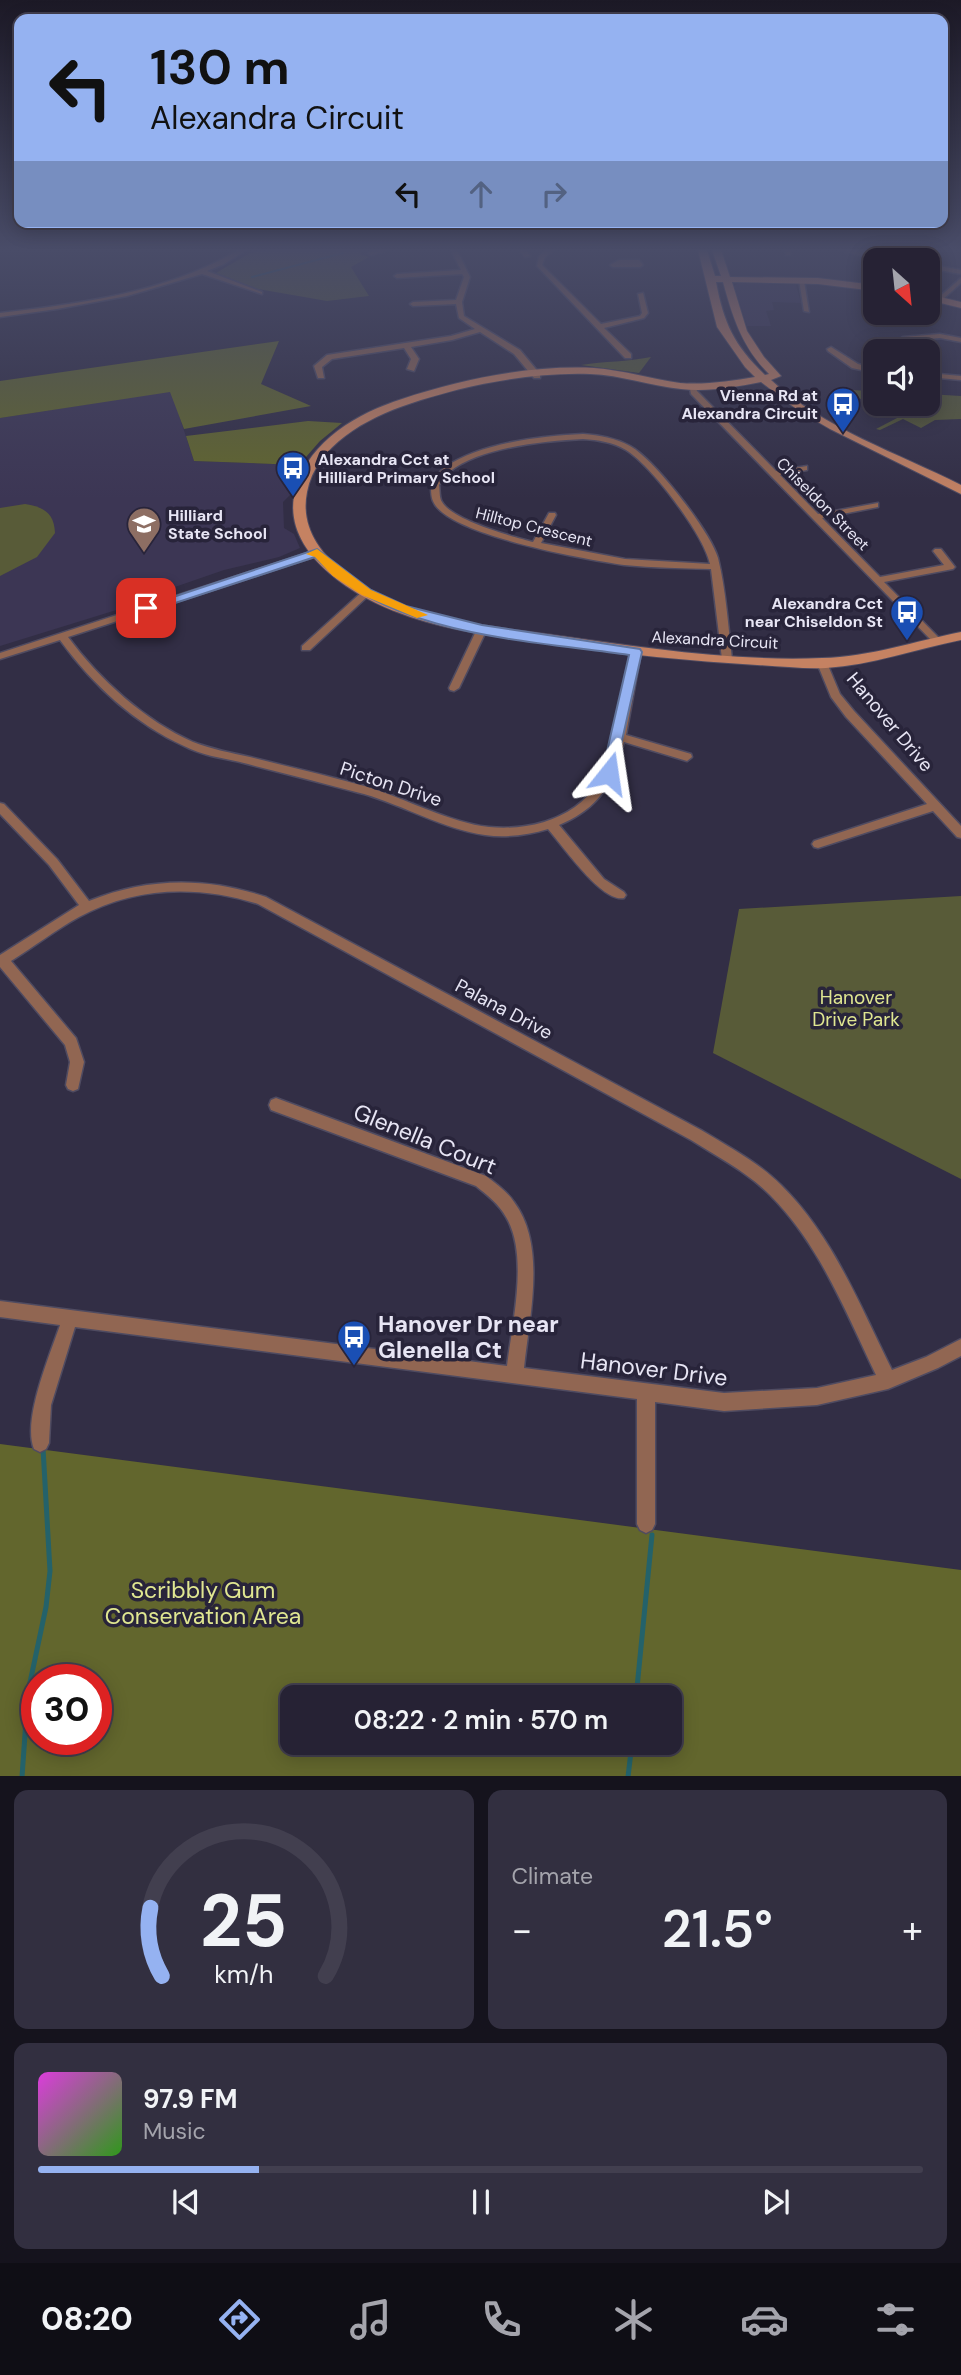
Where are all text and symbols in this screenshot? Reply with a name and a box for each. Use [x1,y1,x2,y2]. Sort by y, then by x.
text: 130 m [150,35,290,99]
icon: left [35,42,126,133]
text: Alexandra Circuit [150,97,404,139]
icon: left [389,175,427,213]
icon: ahead [462,175,500,213]
icon: right [535,175,573,213]
north arrow [863,248,940,326]
map controls [863,248,940,416]
button: sound [863,339,940,416]
place label: Vienna Rd at Alexandra Circuit [681,385,818,424]
bus stop icon: Vienna Rd at Alexandra Circuit [824,385,862,434]
bus stop icon: Alexandra Cct at Hilliard Primary School [274,449,312,498]
place label: Alexandra Cct at Hilliard Primary School [318,449,495,488]
street label: Chiseldon Street [772,453,874,555]
street label: Hilltop Crescent [473,502,595,552]
school or university icon: Hilliard State School [125,505,163,554]
place label: Hilliard State School [168,505,267,544]
pin [116,578,176,638]
icon: arrive [127,589,165,627]
place label: Alexandra Cct near Chiseldon St [745,593,883,632]
bus stop icon: Alexandra Cct near Chiseldon St [888,593,926,642]
street label: Alexandra Circuit [651,626,779,654]
street label: Hanover Drive [841,667,939,777]
position arrow [572,736,646,810]
street label: Picton Drive [337,756,445,812]
street label: Palana Drive [451,973,557,1045]
park label: Hanover Drive Park [812,985,900,1032]
street label: Glenella Court [349,1097,501,1181]
place label: Hanover Dr near Glenella Ct [378,1309,559,1365]
bus stop icon: Hanover Dr near Glenella Ct [335,1318,373,1367]
street label: Hanover Drive [579,1345,729,1393]
park label: Scribbly Gum Conservation Area [105,1575,301,1631]
speed limit sign: 30 [21,1664,112,1755]
text: 08:22 · 2 min · 570 m [354,1703,608,1737]
text: Climate [512,1861,593,1891]
text: 25 [200,1874,287,1969]
text: 21.5° [662,1895,773,1963]
text: − [512,1905,532,1955]
text: + [902,1905,923,1955]
text: km/h [214,1957,273,1990]
text: 97.9 FM [143,2082,238,2116]
text: Music [143,2116,206,2146]
icon: previous [167,2183,205,2221]
icon: pause [462,2183,500,2221]
icon: next [757,2183,795,2221]
icon: directions [215,2295,264,2344]
icon: music [346,2295,395,2344]
icon: phone [477,2295,526,2344]
icon: climate [609,2295,658,2344]
icon: car [740,2295,789,2344]
icon: filters [871,2295,920,2344]
text: 08:20 [41,2298,133,2340]

